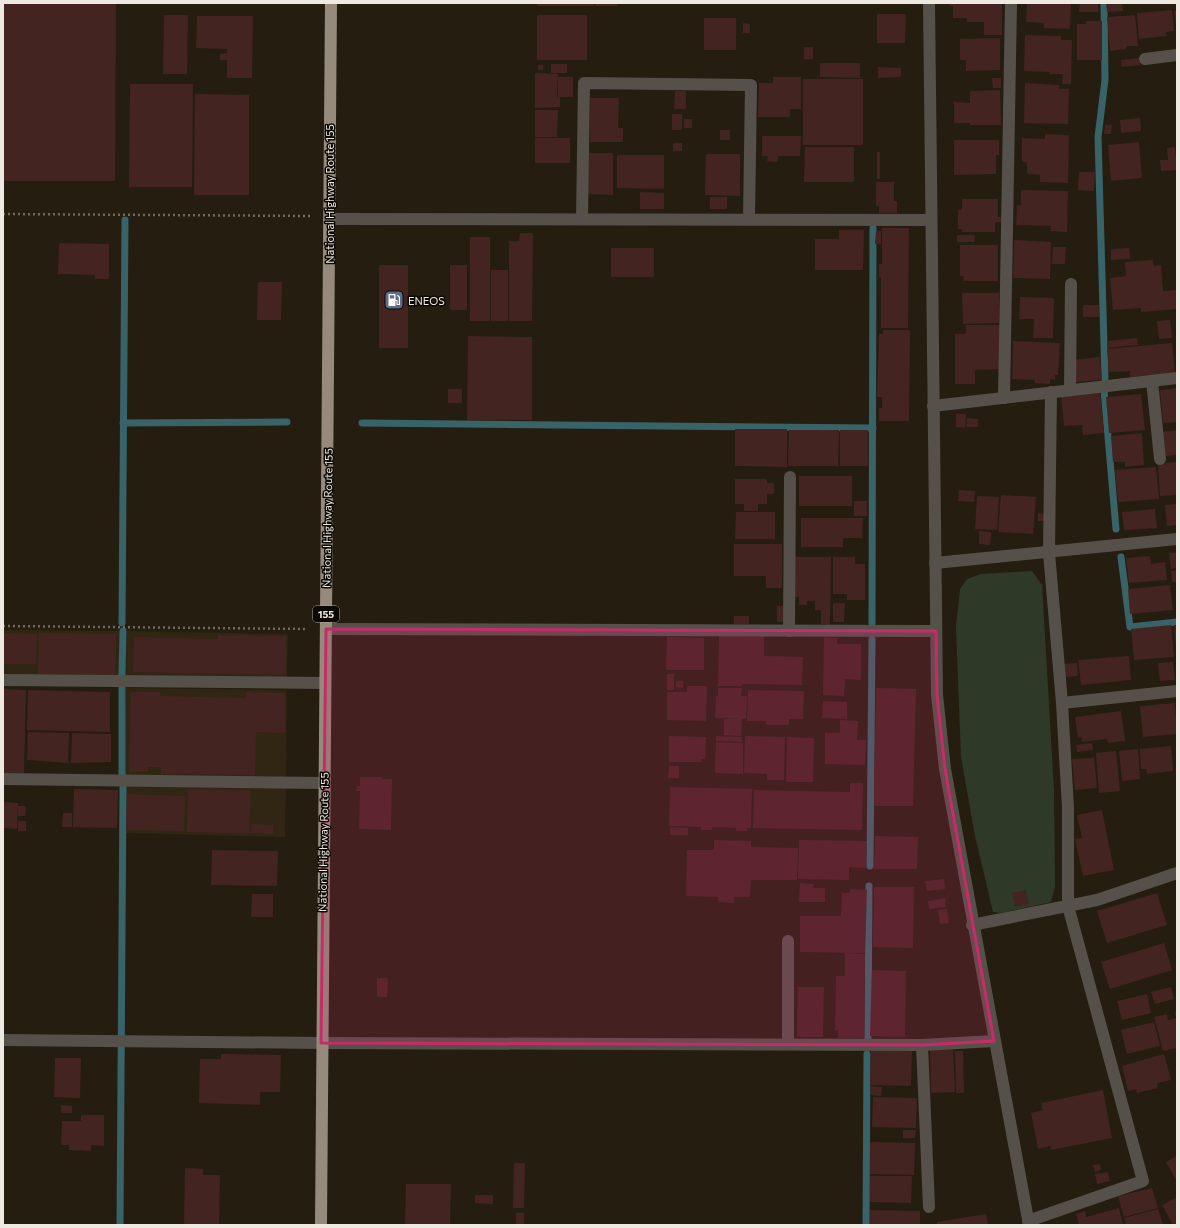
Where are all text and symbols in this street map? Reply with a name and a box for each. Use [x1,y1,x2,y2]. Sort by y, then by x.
street label: National Highway Route 155 [323,124,336,264]
fuel station icon: ENEOS [383,289,405,311]
place label: ENEOS [408,294,445,307]
street label: National Highway Route 155 [319,448,335,588]
road number: 155 [313,606,339,622]
street label: National Highway Route 155 [315,772,331,912]

